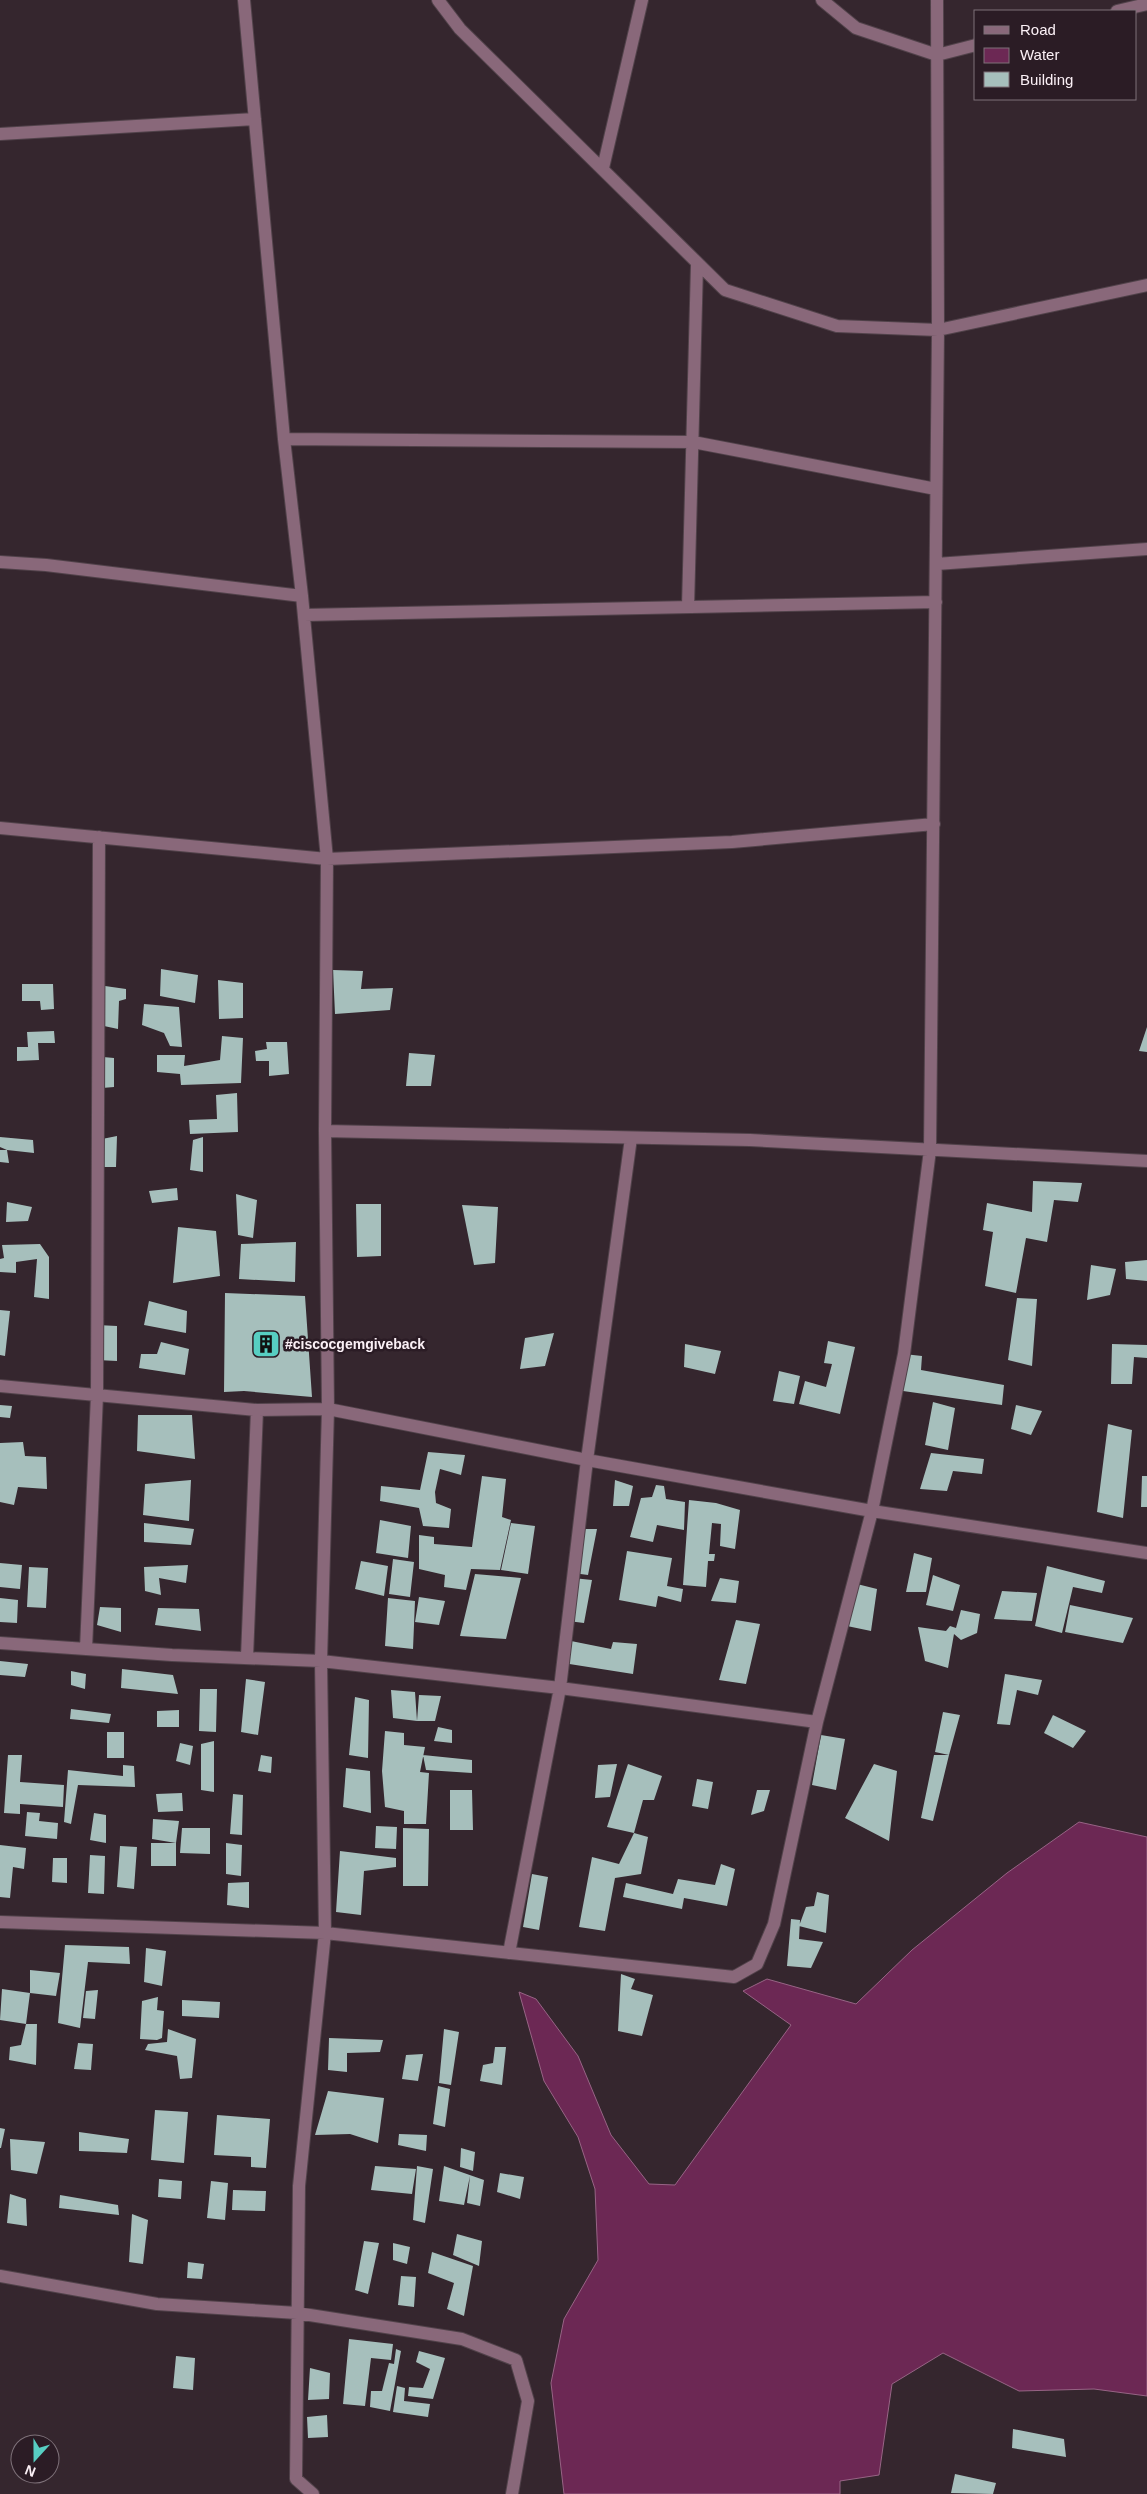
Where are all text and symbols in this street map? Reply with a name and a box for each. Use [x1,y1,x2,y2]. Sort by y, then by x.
legend [974,10,1137,100]
text: Road [1020,21,1056,38]
text: Water [1020,46,1059,63]
text: Building [1020,71,1073,88]
building icon: #ciscocgemgiveback [251,1329,281,1359]
place label: #ciscocgemgiveback [285,1336,425,1352]
north arrow [10,2434,60,2484]
text: N [23,2462,38,2480]

